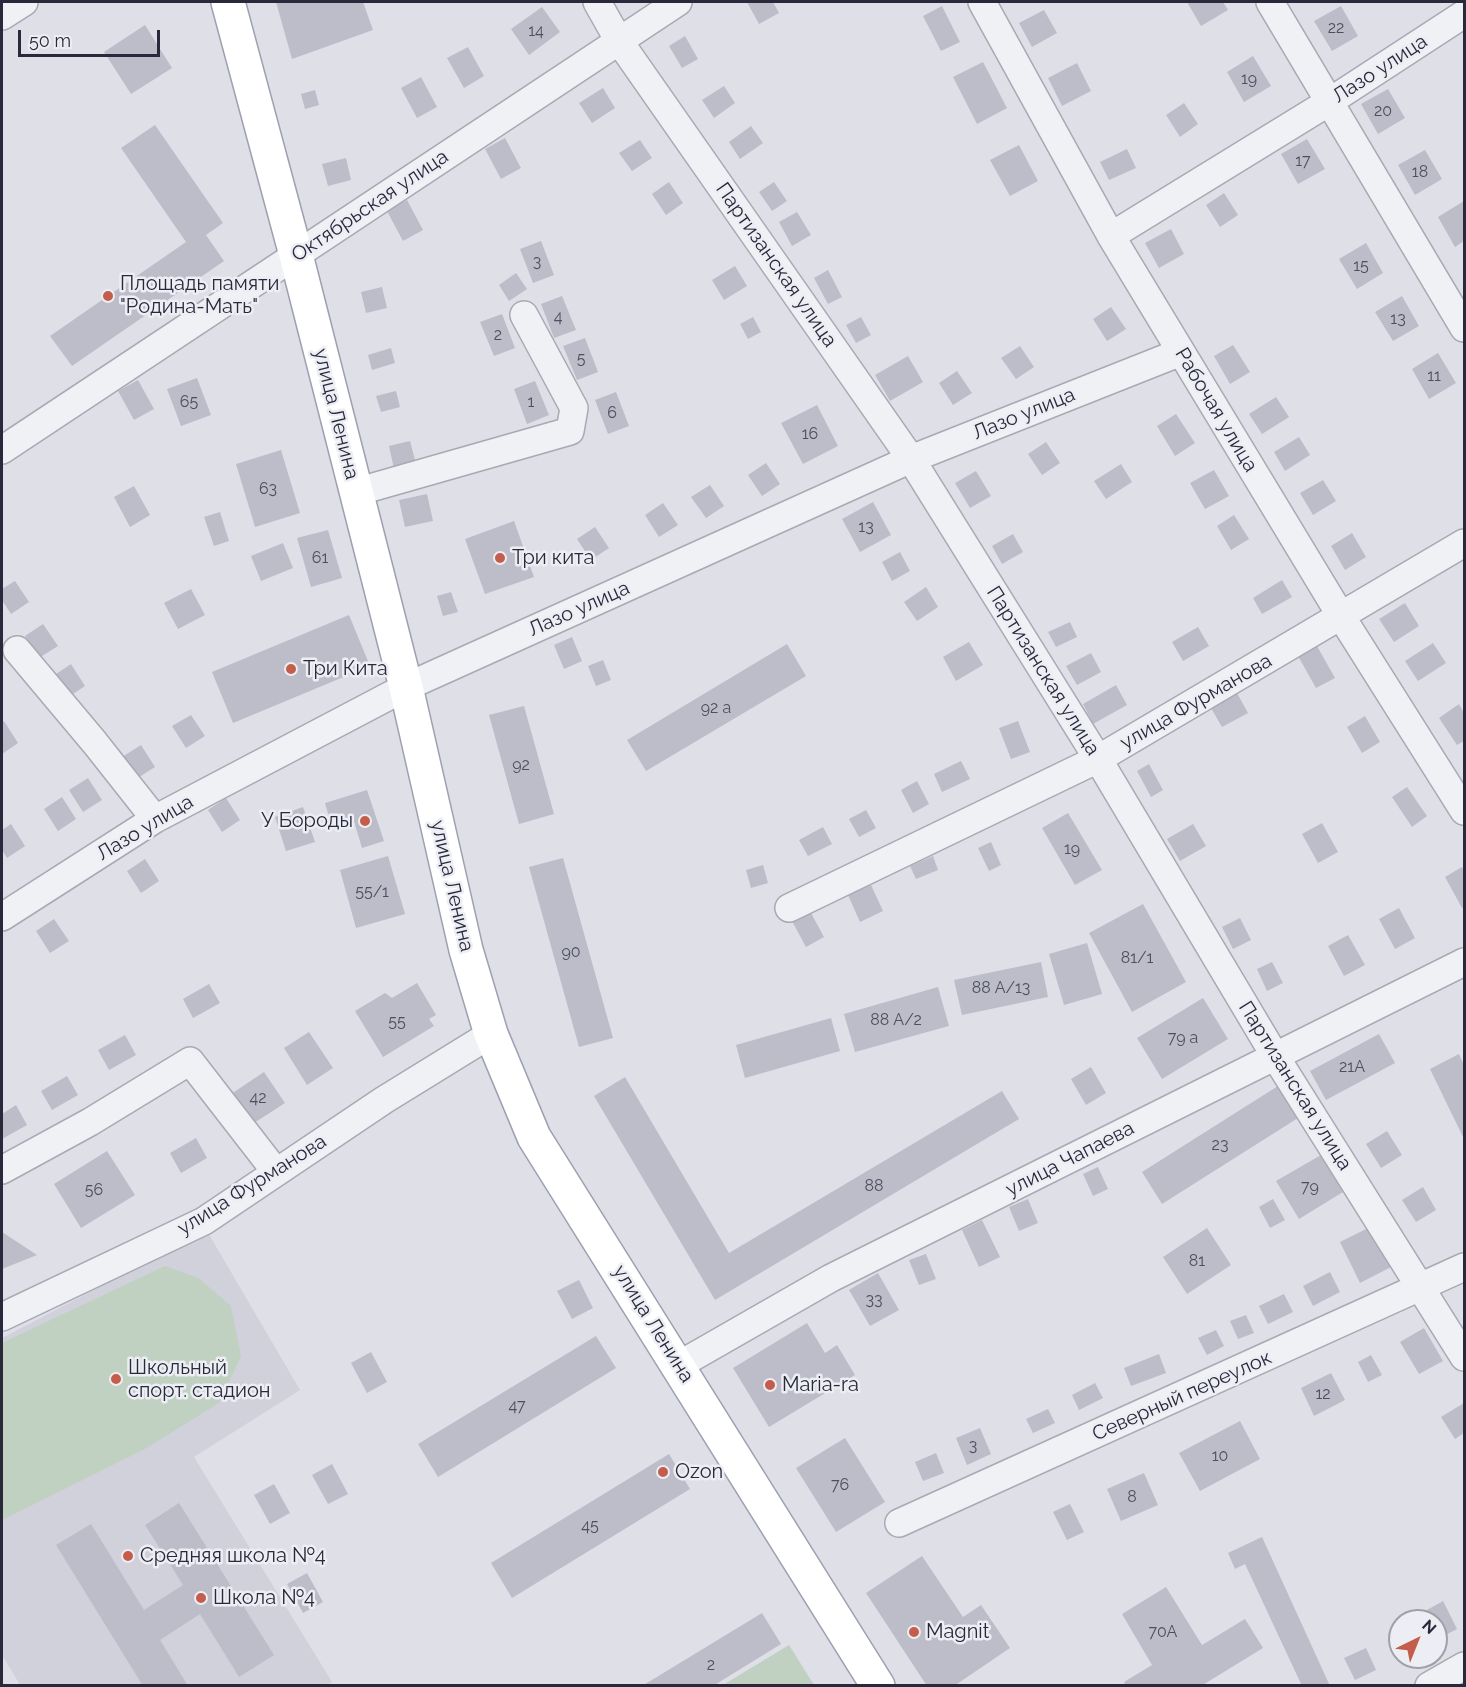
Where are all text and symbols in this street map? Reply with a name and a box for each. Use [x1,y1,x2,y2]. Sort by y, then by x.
scale bar [21,18,164,56]
house number: 22 [1328,18,1344,38]
house number: 14 [528,21,544,41]
street label: Лазо улица [1328,29,1432,109]
text: 50 m [29,30,71,51]
house number: 19 [1241,69,1257,89]
house number: 20 [1374,101,1392,121]
street label: Октябрьская улица [287,145,453,267]
house number: 17 [1295,151,1311,171]
house number: 18 [1412,162,1428,182]
street label: Партизанская улица [710,178,842,352]
house number: 3 [533,252,541,272]
house number: 15 [1353,256,1369,276]
place label: Площадь памяти "Родина-Мать" [120,272,279,319]
marker: Площадь памяти "Родина-Мать" [101,289,115,303]
house number: 4 [554,307,562,327]
house number: 13 [1390,309,1406,329]
house number: 2 [494,325,502,345]
street label: Рабочая улица [1170,344,1262,476]
street label: улица Ленина [308,346,364,482]
house number: 5 [577,349,585,369]
house number: 11 [1427,366,1441,386]
street label: Лазо улица [969,383,1079,445]
house number: 65 [180,392,198,412]
house number: 1 [528,392,534,412]
house number: 6 [607,403,617,423]
house number: 16 [802,424,818,444]
house number: 63 [259,479,277,499]
house number: 13 [858,517,874,537]
place label: Три кита [512,546,594,570]
house number: 61 [312,548,328,568]
marker: Три кита [493,551,507,565]
street label: Лазо улица [525,576,633,642]
street label: Партизанская улица [981,582,1105,760]
street label: улица Фурманова [1116,649,1276,755]
place label: Три Кита [303,657,388,681]
marker: Три Кита [284,662,298,676]
house number: 92 а [701,698,731,718]
house number: 92 [512,755,530,775]
street label: Лазо улица [92,790,198,866]
place label: У Бороды [261,809,353,833]
marker: У Бороды [358,814,372,828]
street label: улица Ленина [425,818,479,954]
house number: 19 [1064,839,1080,859]
house number: 55/1 [355,882,389,902]
house number: 90 [561,942,581,962]
house number: 81/1 [1121,948,1153,968]
house number: 88 А/13 [972,978,1030,998]
street label: Партизанская улица [1233,997,1357,1175]
house number: 88 А/2 [870,1010,922,1030]
house number: 55 [388,1012,406,1032]
house number: 79 а [1168,1028,1198,1048]
house number: 21А [1339,1057,1365,1077]
house number: 42 [249,1088,267,1108]
street label: улица Чапаева [1002,1116,1138,1202]
street label: улица Фурманова [173,1129,331,1241]
house number: 23 [1212,1135,1228,1155]
house number: 88 [865,1176,883,1196]
house number: 79 [1301,1177,1319,1197]
house number: 56 [85,1180,103,1200]
house number: 81 [1189,1251,1205,1271]
street label: улица Ленина [607,1261,699,1387]
house number: 33 [865,1290,883,1310]
street label: Северный переулок [1089,1346,1275,1446]
place label: Школьный спорт. стадион [128,1356,271,1403]
marker: Школьный спорт. стадион [109,1372,123,1386]
place label: Maria-ra [782,1373,859,1397]
marker: Maria-ra [763,1378,777,1392]
house number: 12 [1315,1384,1331,1404]
house number: 47 [508,1396,526,1416]
house number: 3 [969,1436,977,1456]
house number: 10 [1212,1446,1228,1466]
place label: Ozon [675,1460,723,1484]
marker: Ozon [656,1465,670,1479]
house number: 76 [831,1475,849,1495]
house number: 8 [1127,1487,1137,1507]
house number: 45 [581,1516,599,1536]
place label: Средняя школа №4 [140,1544,326,1568]
marker: Средняя школа №4 [121,1549,135,1563]
place label: Школа №4 [213,1586,315,1610]
marker: Школа №4 [194,1591,208,1605]
north arrow [1388,1609,1448,1669]
text: N [1418,1616,1440,1638]
place label: Magnit [926,1620,989,1644]
house number: 70А [1149,1622,1177,1642]
marker: Magnit [907,1625,921,1639]
house number: 2 [707,1655,715,1675]

